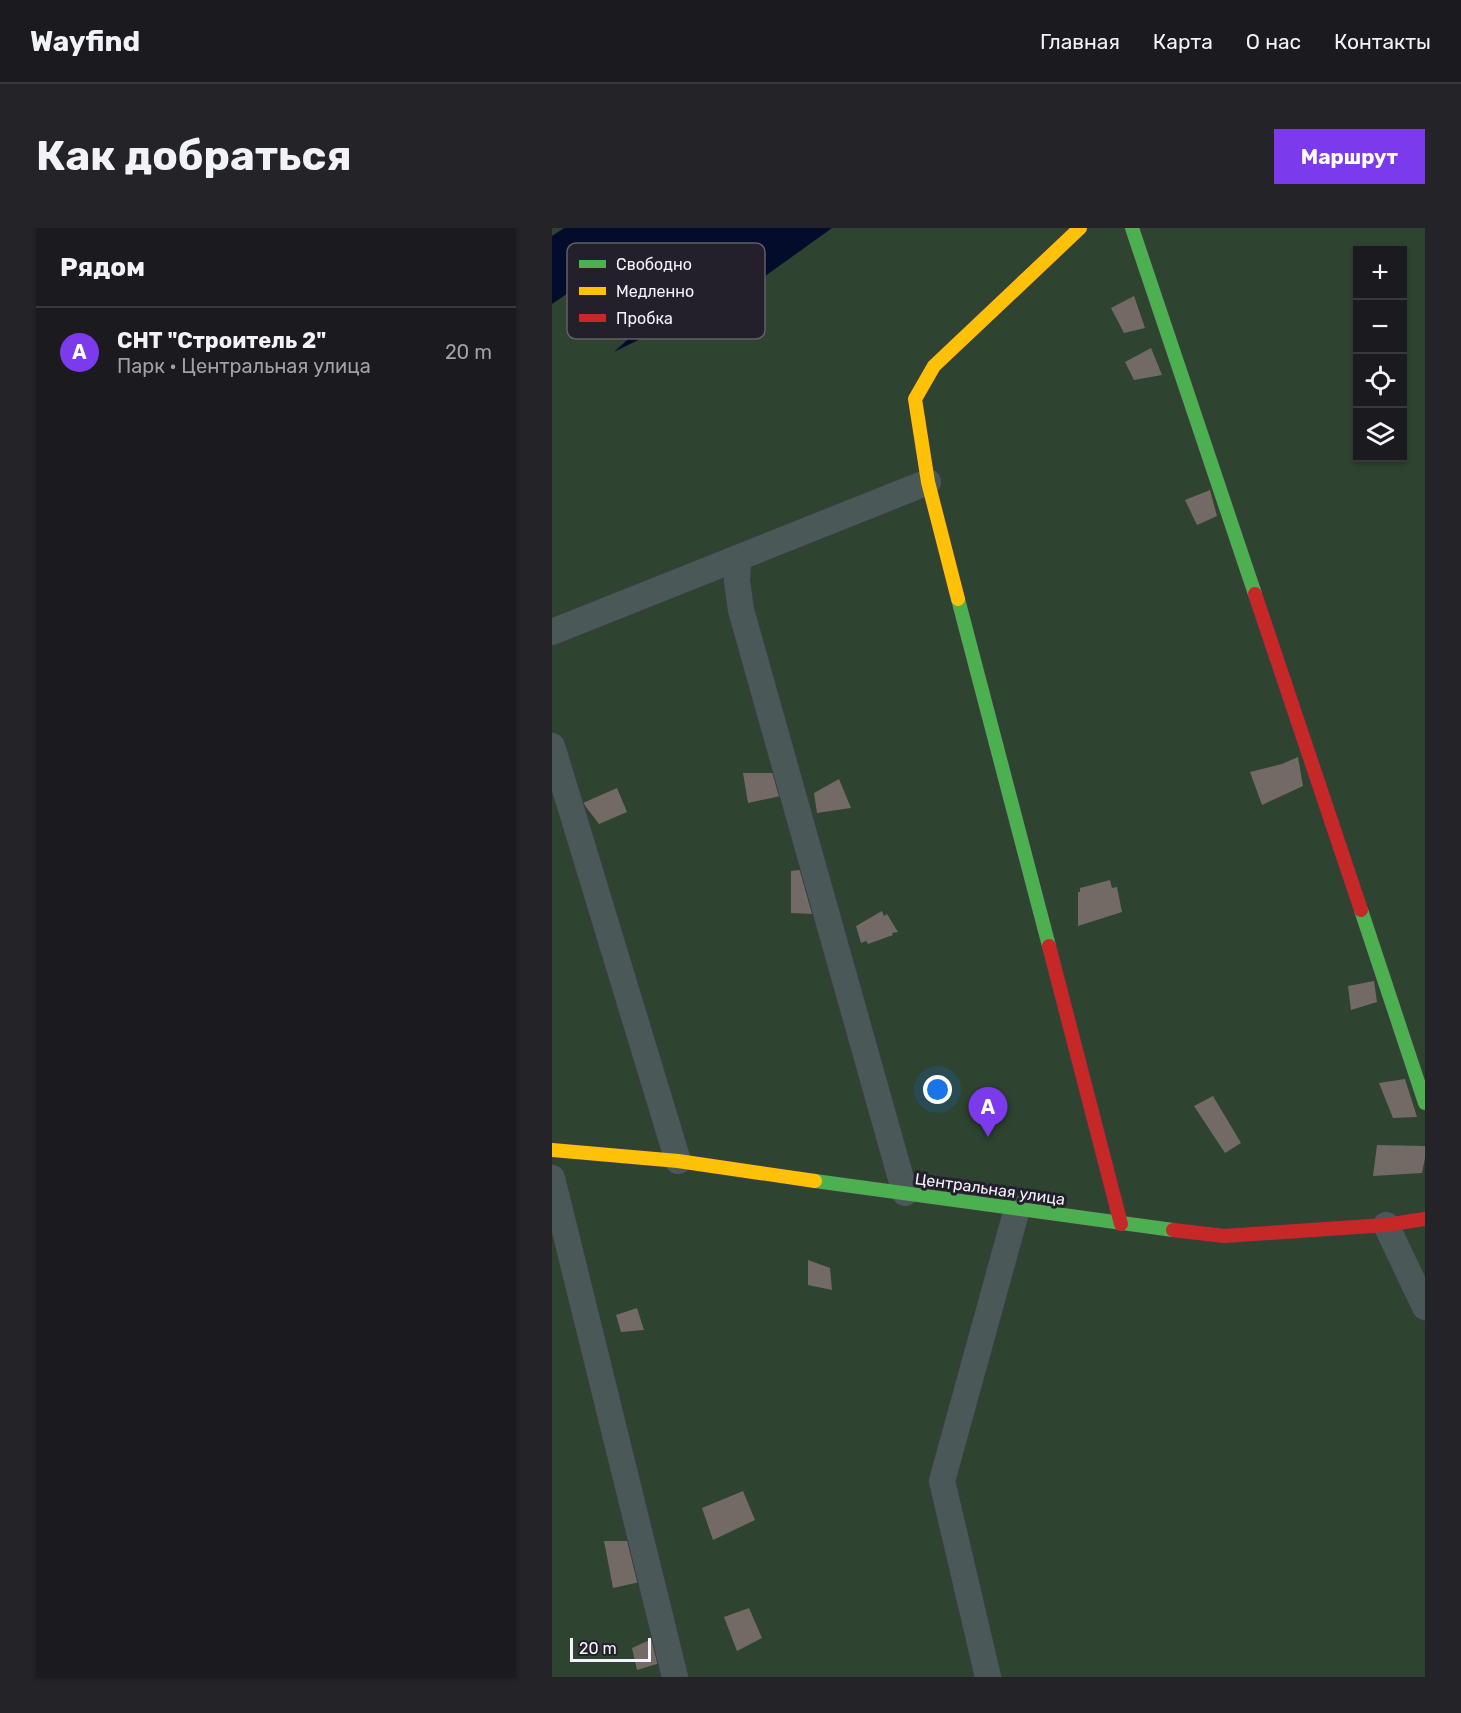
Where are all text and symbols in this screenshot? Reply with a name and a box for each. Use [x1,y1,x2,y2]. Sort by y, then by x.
text: Wayfind [30,25,140,58]
text: Главная [1040,29,1120,54]
text: Карта [1153,29,1213,54]
text: О нас [1246,29,1301,54]
text: Контакты [1334,29,1431,54]
button: Маршрут [1274,129,1425,184]
text: Как добраться [36,131,352,181]
legend [567,243,765,339]
map controls [1353,246,1407,462]
button: + [1353,246,1407,300]
text: Рядом [60,252,145,283]
text: Свободно [616,255,692,274]
text: Медленно [616,282,694,301]
button: − [1353,300,1407,354]
text: Пробка [616,309,673,328]
text: СНТ "Строитель 2" [117,327,326,354]
text: A [72,340,87,364]
text: 20 m [445,340,492,364]
text: Парк · Центральная улица [117,354,371,378]
button: locate [1353,354,1407,408]
button: layers [1353,408,1407,462]
your location [923,1075,952,1104]
pin: A [968,1088,1008,1137]
street label: Центральная улица [914,1169,1066,1209]
scale bar [570,1635,651,1662]
text: 20 m [579,1639,617,1658]

